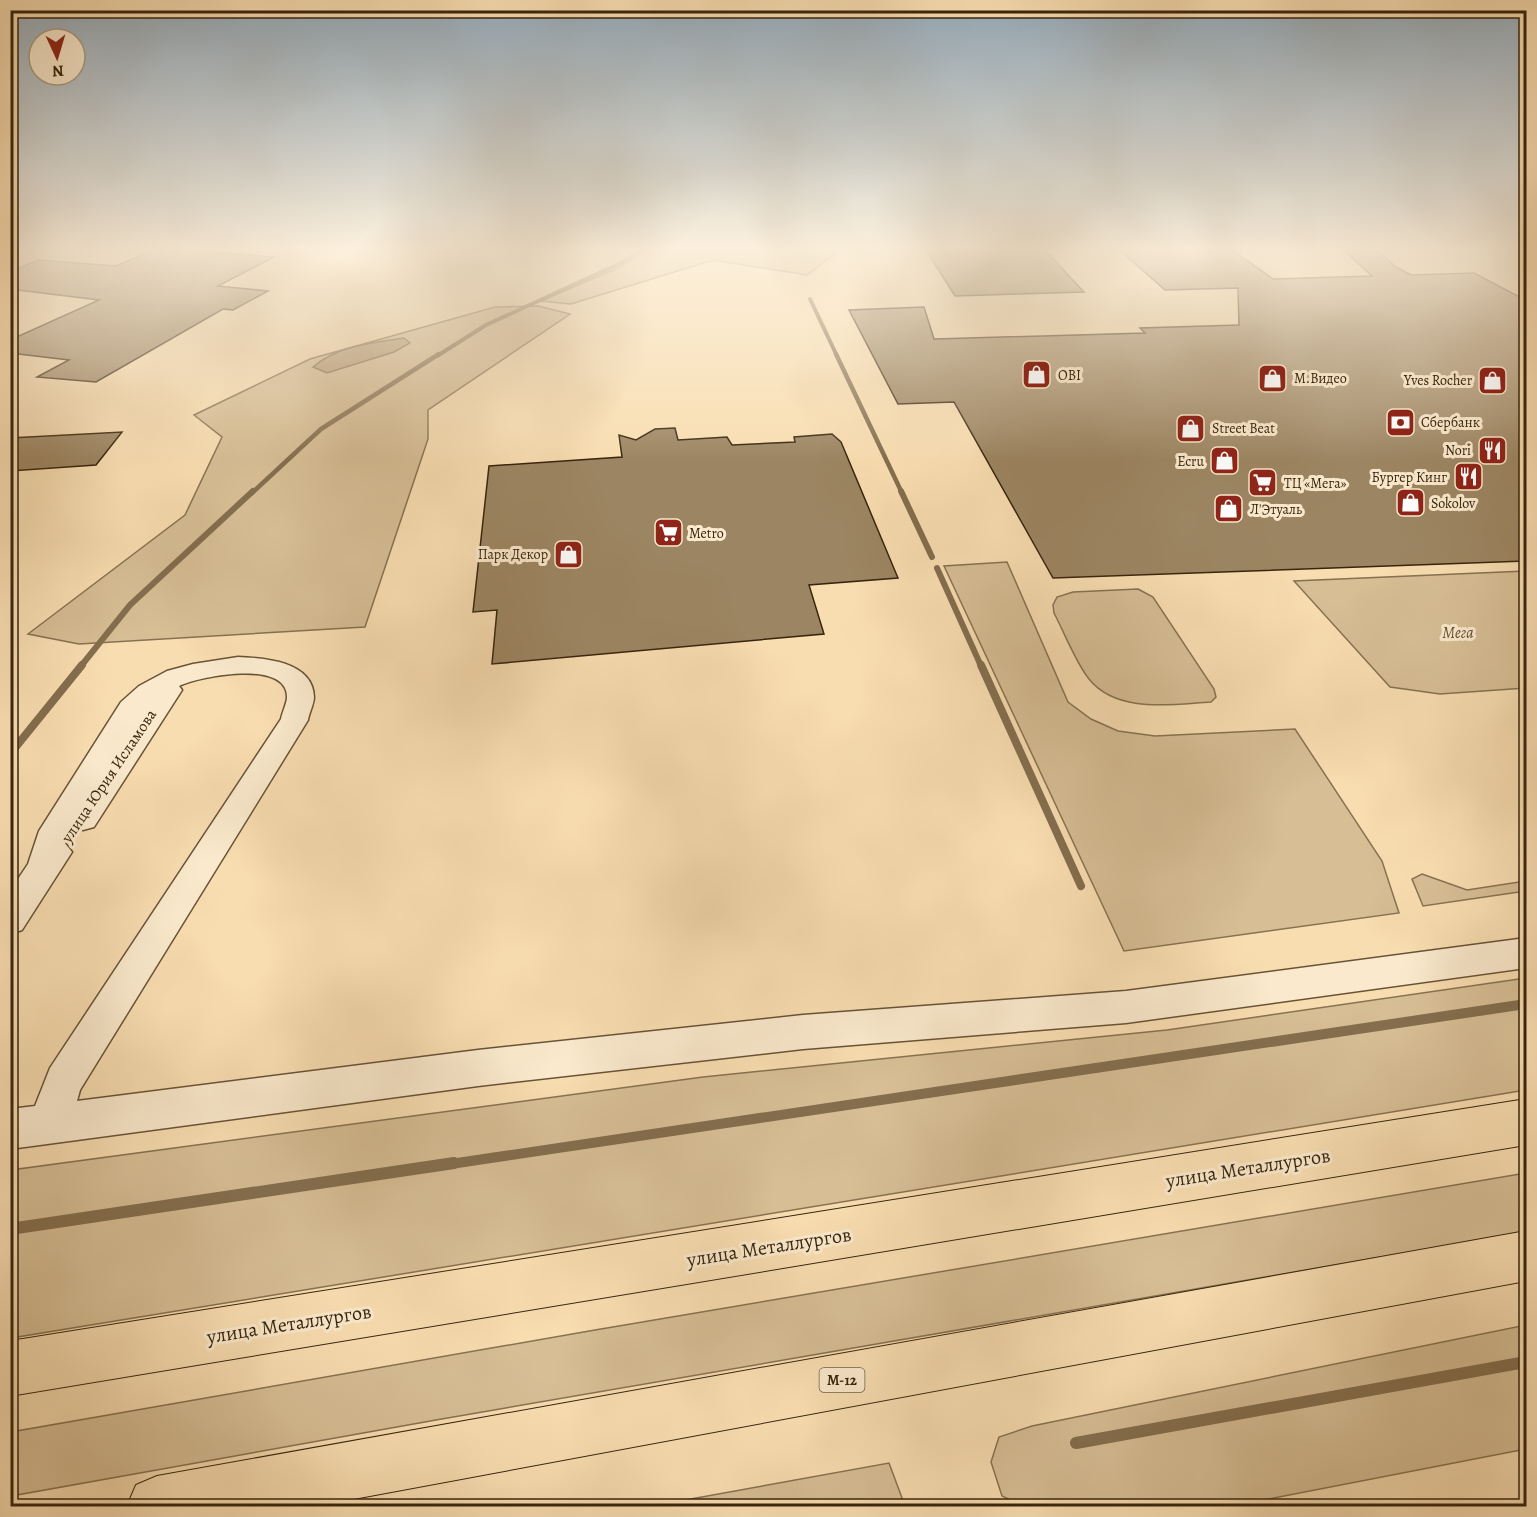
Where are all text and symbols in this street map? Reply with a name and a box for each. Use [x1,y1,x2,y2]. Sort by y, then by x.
north arrow [27,27,87,87]
text: N [51,60,65,82]
shop icon: OBI [1021,359,1053,391]
shop icon: М.Видео [1257,362,1289,394]
shop icon: Yves Rocher [1477,364,1509,396]
place label: OBI [1058,366,1081,385]
place label: М.Видео [1294,369,1347,388]
place label: Yves Rocher [1403,371,1473,390]
bank icon: Сбербанк [1384,406,1416,438]
shop icon: Street Beat [1175,412,1207,444]
place label: Сбербанк [1421,413,1480,432]
place label: Street Beat [1212,419,1275,438]
restaurant icon: Nori [1476,434,1508,466]
place label: Nori [1445,441,1471,460]
shop icon: Ecru [1209,445,1241,477]
place label: Ecru [1177,452,1204,471]
restaurant icon: Бургер Кинг [1452,461,1484,493]
supermarket icon: ТЦ «Мега» [1247,467,1279,499]
place label: Бургер Кинг [1371,468,1447,487]
place label: ТЦ «Мега» [1284,474,1347,493]
shop icon: Sokolov [1394,487,1426,519]
shop icon: Л'Этуаль [1213,493,1245,525]
place label: Sokolov [1431,494,1476,513]
place label: Л'Этуаль [1250,500,1302,519]
supermarket icon: Metro [652,517,684,549]
place label: Metro [689,524,724,543]
shop icon: Парк Декор [553,538,585,570]
place label: Парк Декор [478,545,548,564]
park label: Мега [1442,622,1474,644]
street label: улица Юрия Исламова [56,704,162,848]
street label: улица Металлургов [1163,1142,1332,1194]
street label: улица Металлургов [684,1221,853,1273]
street label: улица Металлургов [204,1298,373,1350]
road number: М-12 [820,1368,864,1392]

